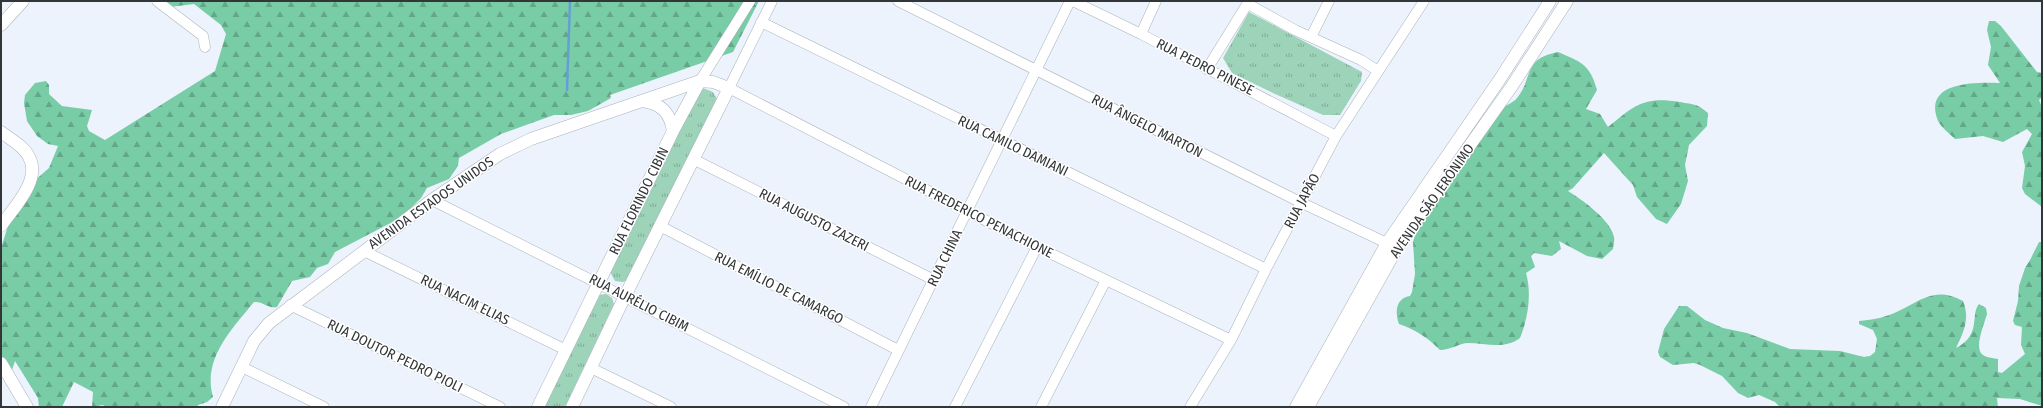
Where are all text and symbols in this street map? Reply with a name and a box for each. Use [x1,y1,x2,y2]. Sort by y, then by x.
street label: RUA PEDRO PINESE [1153,35,1257,99]
street label: RUA ÂNGELO MARTON [1089,90,1206,161]
street label: RUA CAMILO DAMIANI [955,112,1071,180]
street label: AVENIDA SÃO JERÔNIMO [1385,140,1478,261]
street label: RUA FLORINDO CIBIN [606,145,672,257]
street label: AVENIDA ESTADOS UNIDOS [365,153,497,253]
street label: RUA JAPÃO [1280,170,1324,231]
street label: RUA FREDERICO PENACHIONE [902,172,1056,262]
street label: RUA AUGUSTO ZAZERI [756,185,872,255]
street label: RUA CHINA [924,226,966,289]
street label: RUA EMÍLIO DE CAMARGO [712,247,847,328]
street label: RUA AURÉLIO CIBIM [586,270,692,336]
street label: RUA NACIM ELIAS [418,271,512,329]
street label: RUA DOUTOR PEDRO PIOLI [325,316,465,396]

